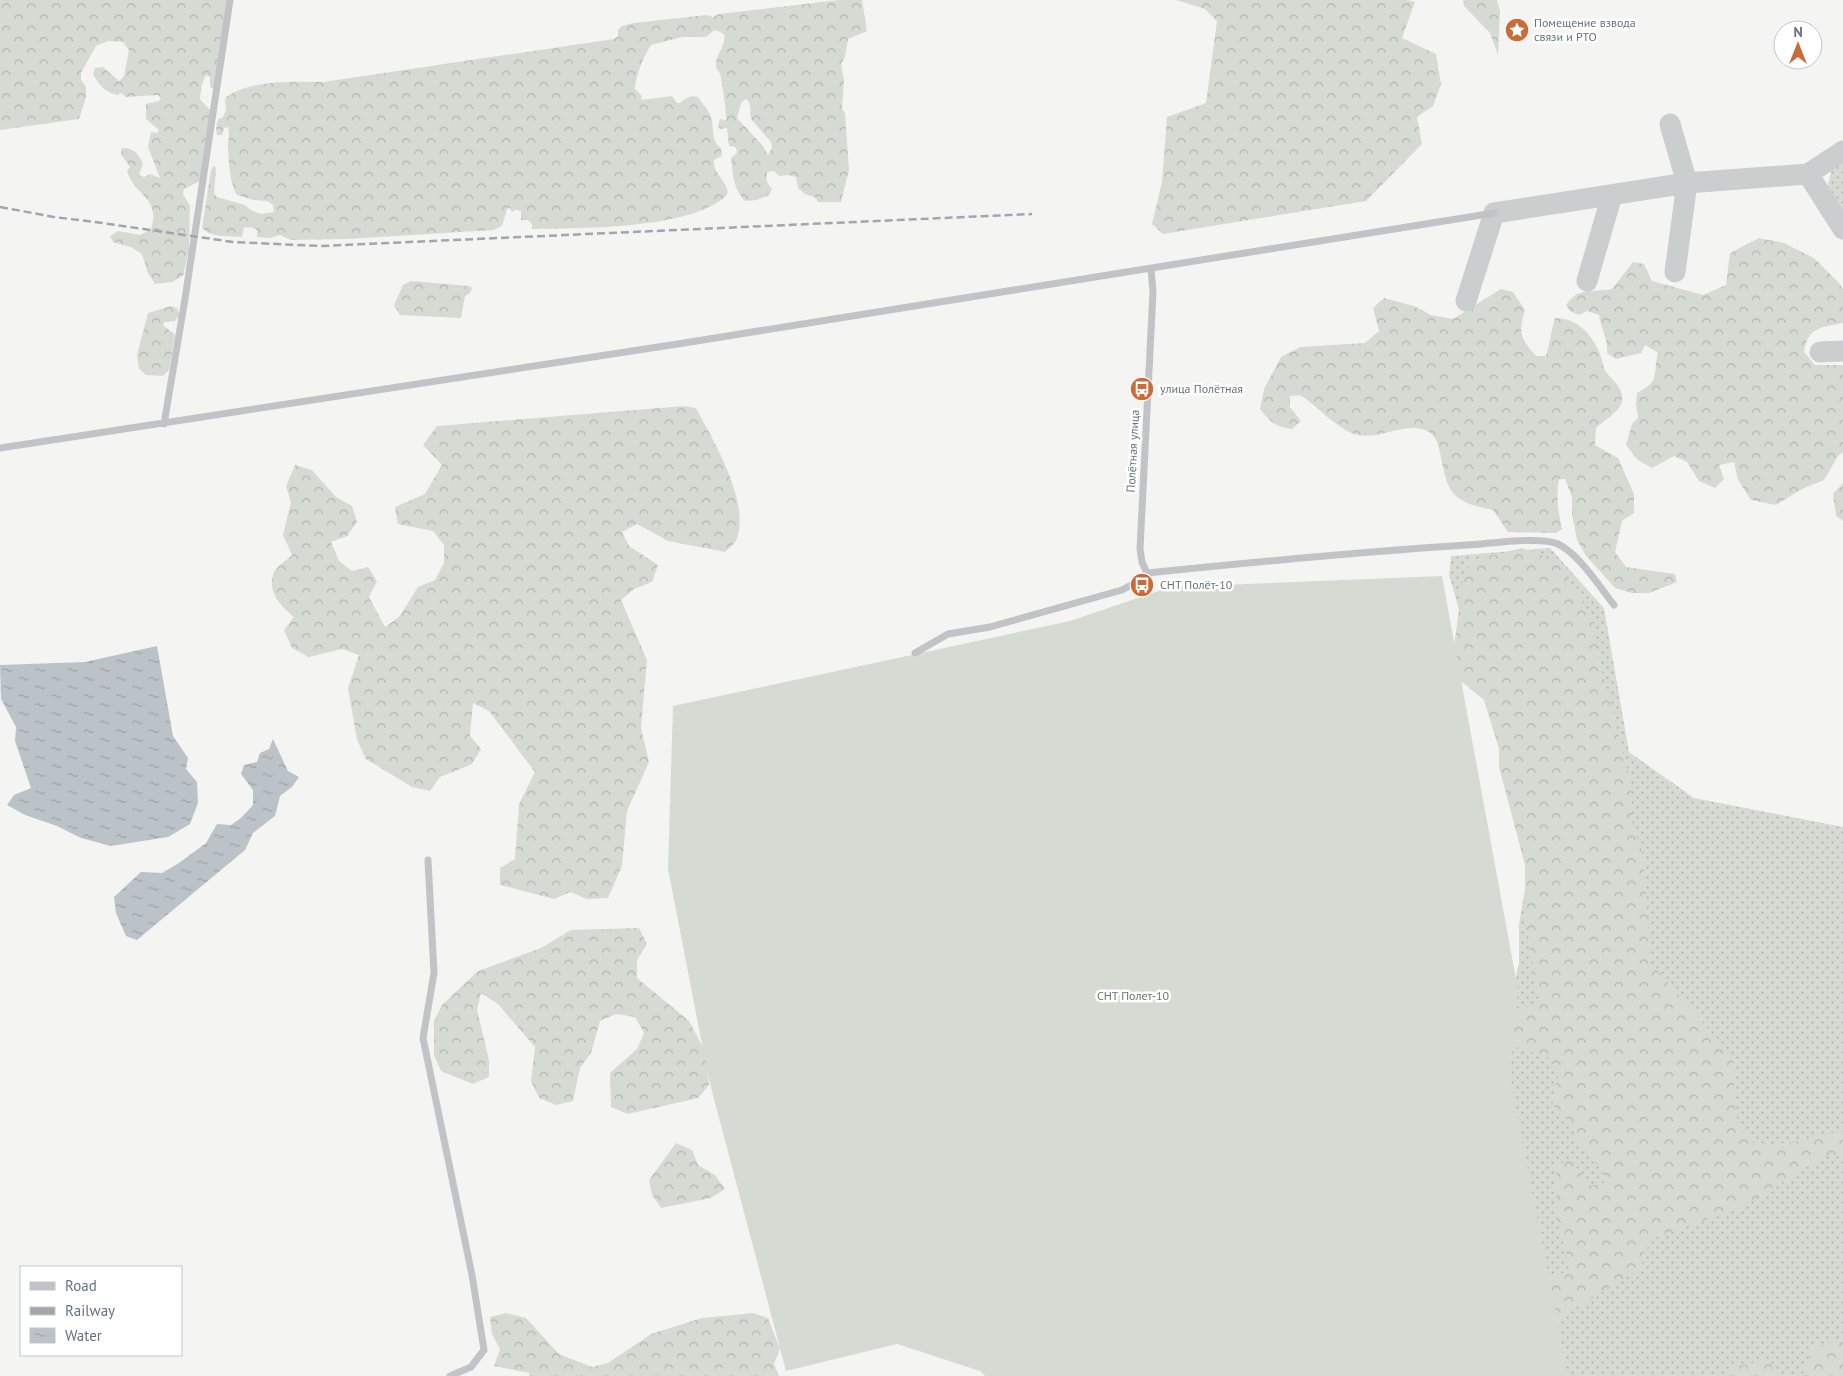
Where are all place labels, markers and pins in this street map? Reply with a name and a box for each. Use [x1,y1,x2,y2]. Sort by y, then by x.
place label: Помещение взвода связи и РТО [1534,15,1636,44]
place icon: Помещение взвода связи и РТО [1504,17,1530,43]
bus stop icon: улица Полётная [1129,376,1155,402]
place label: улица Полётная [1160,381,1243,396]
bus stop icon: СНТ Полёт-10 [1129,572,1155,598]
place label: СНТ Полёт-10 [1160,577,1233,592]

